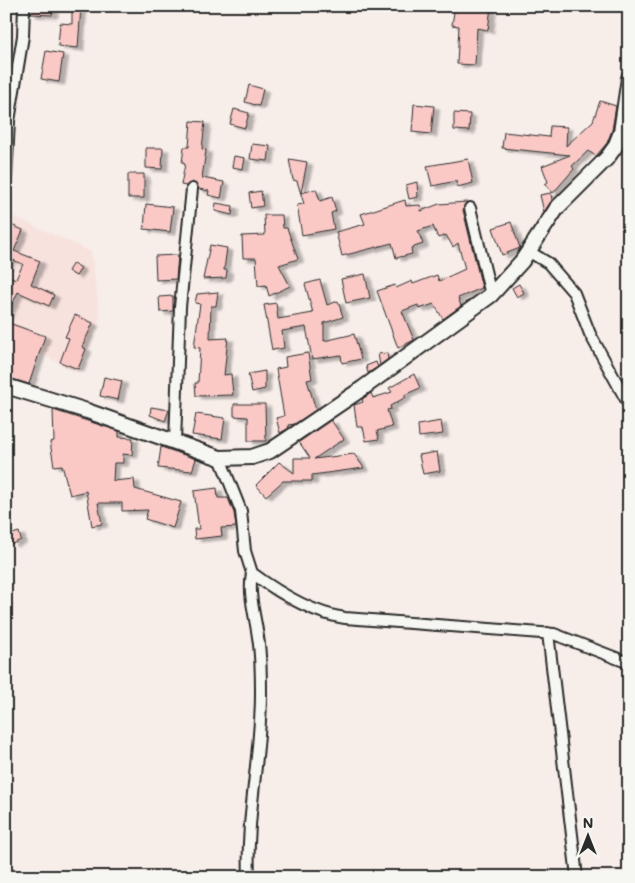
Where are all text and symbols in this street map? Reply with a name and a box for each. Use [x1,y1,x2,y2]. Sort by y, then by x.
north arrow [562,810,612,860]
text: N [583,813,593,832]

